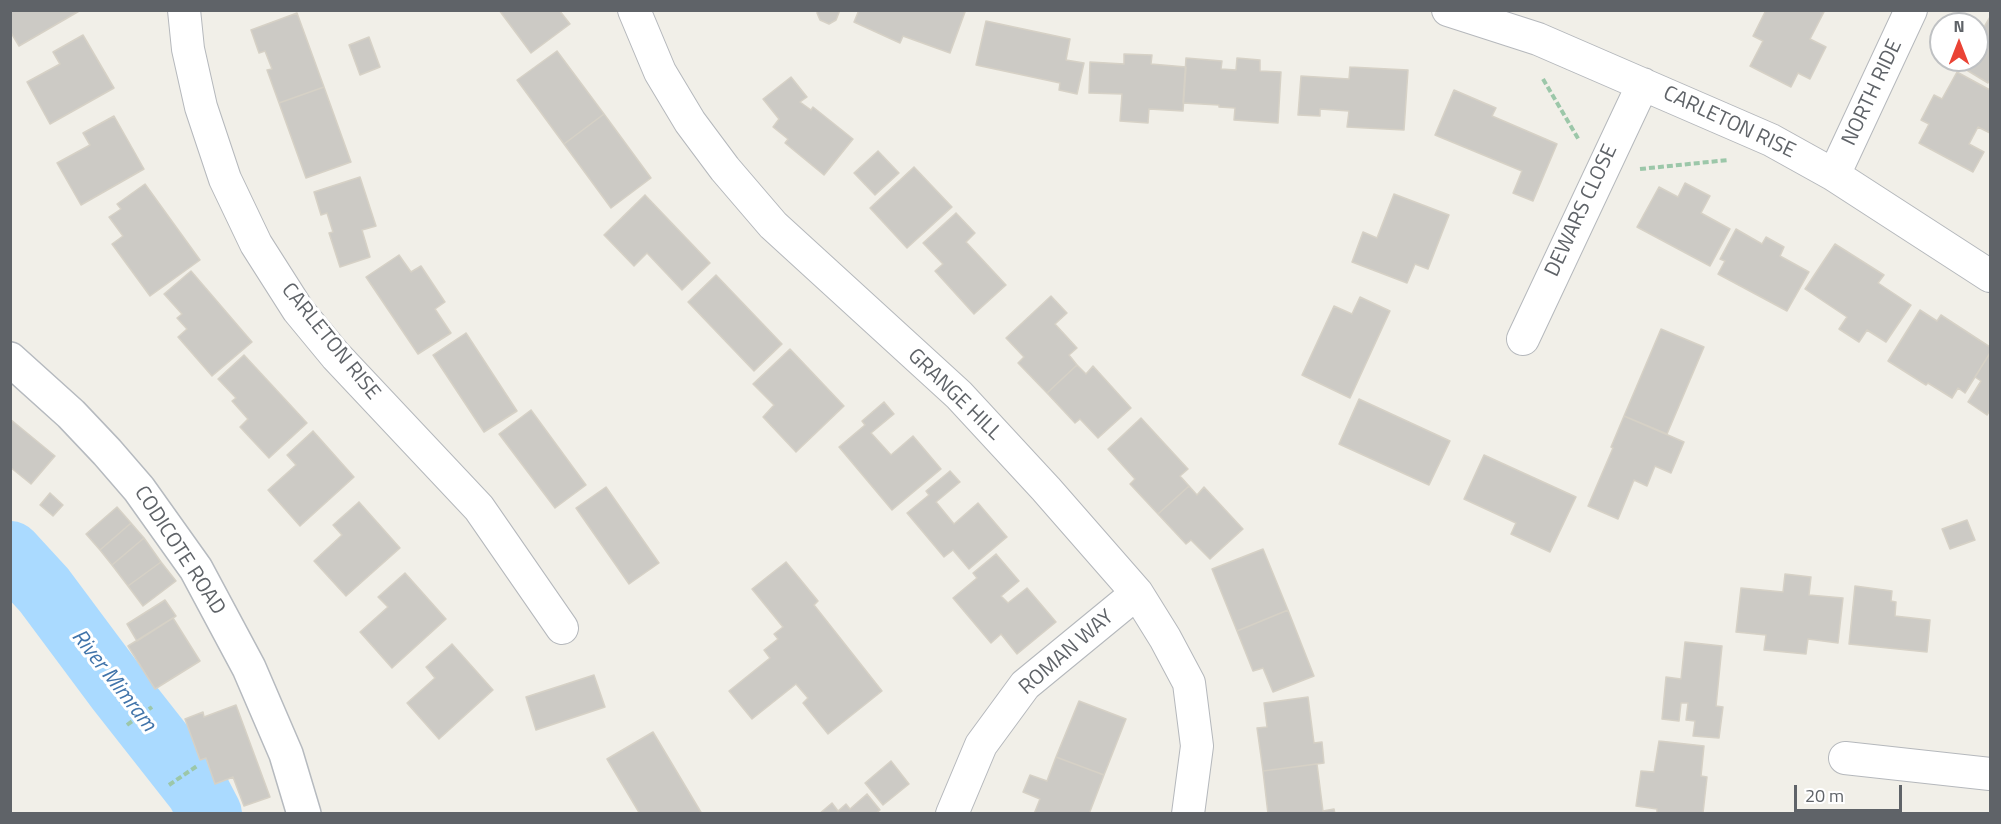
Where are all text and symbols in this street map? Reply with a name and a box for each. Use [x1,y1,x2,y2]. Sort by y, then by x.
north arrow [1929,12,1989,72]
text: N [1953,14,1965,38]
street label: NORTH RIDE [1838,36,1908,150]
street label: CARLETON RISE [1659,81,1799,165]
street label: DEWARS CLOSE [1540,141,1624,281]
street label: CARLETON RISE [275,279,385,405]
street label: GRANGE HILL [902,344,1006,446]
street label: CODICOTE ROAD [128,482,230,620]
street label: ROMAN WAY [1015,605,1119,701]
water label: River Mimram [65,625,161,737]
scale bar [1797,773,1905,811]
text: 20 m [1805,782,1844,809]

